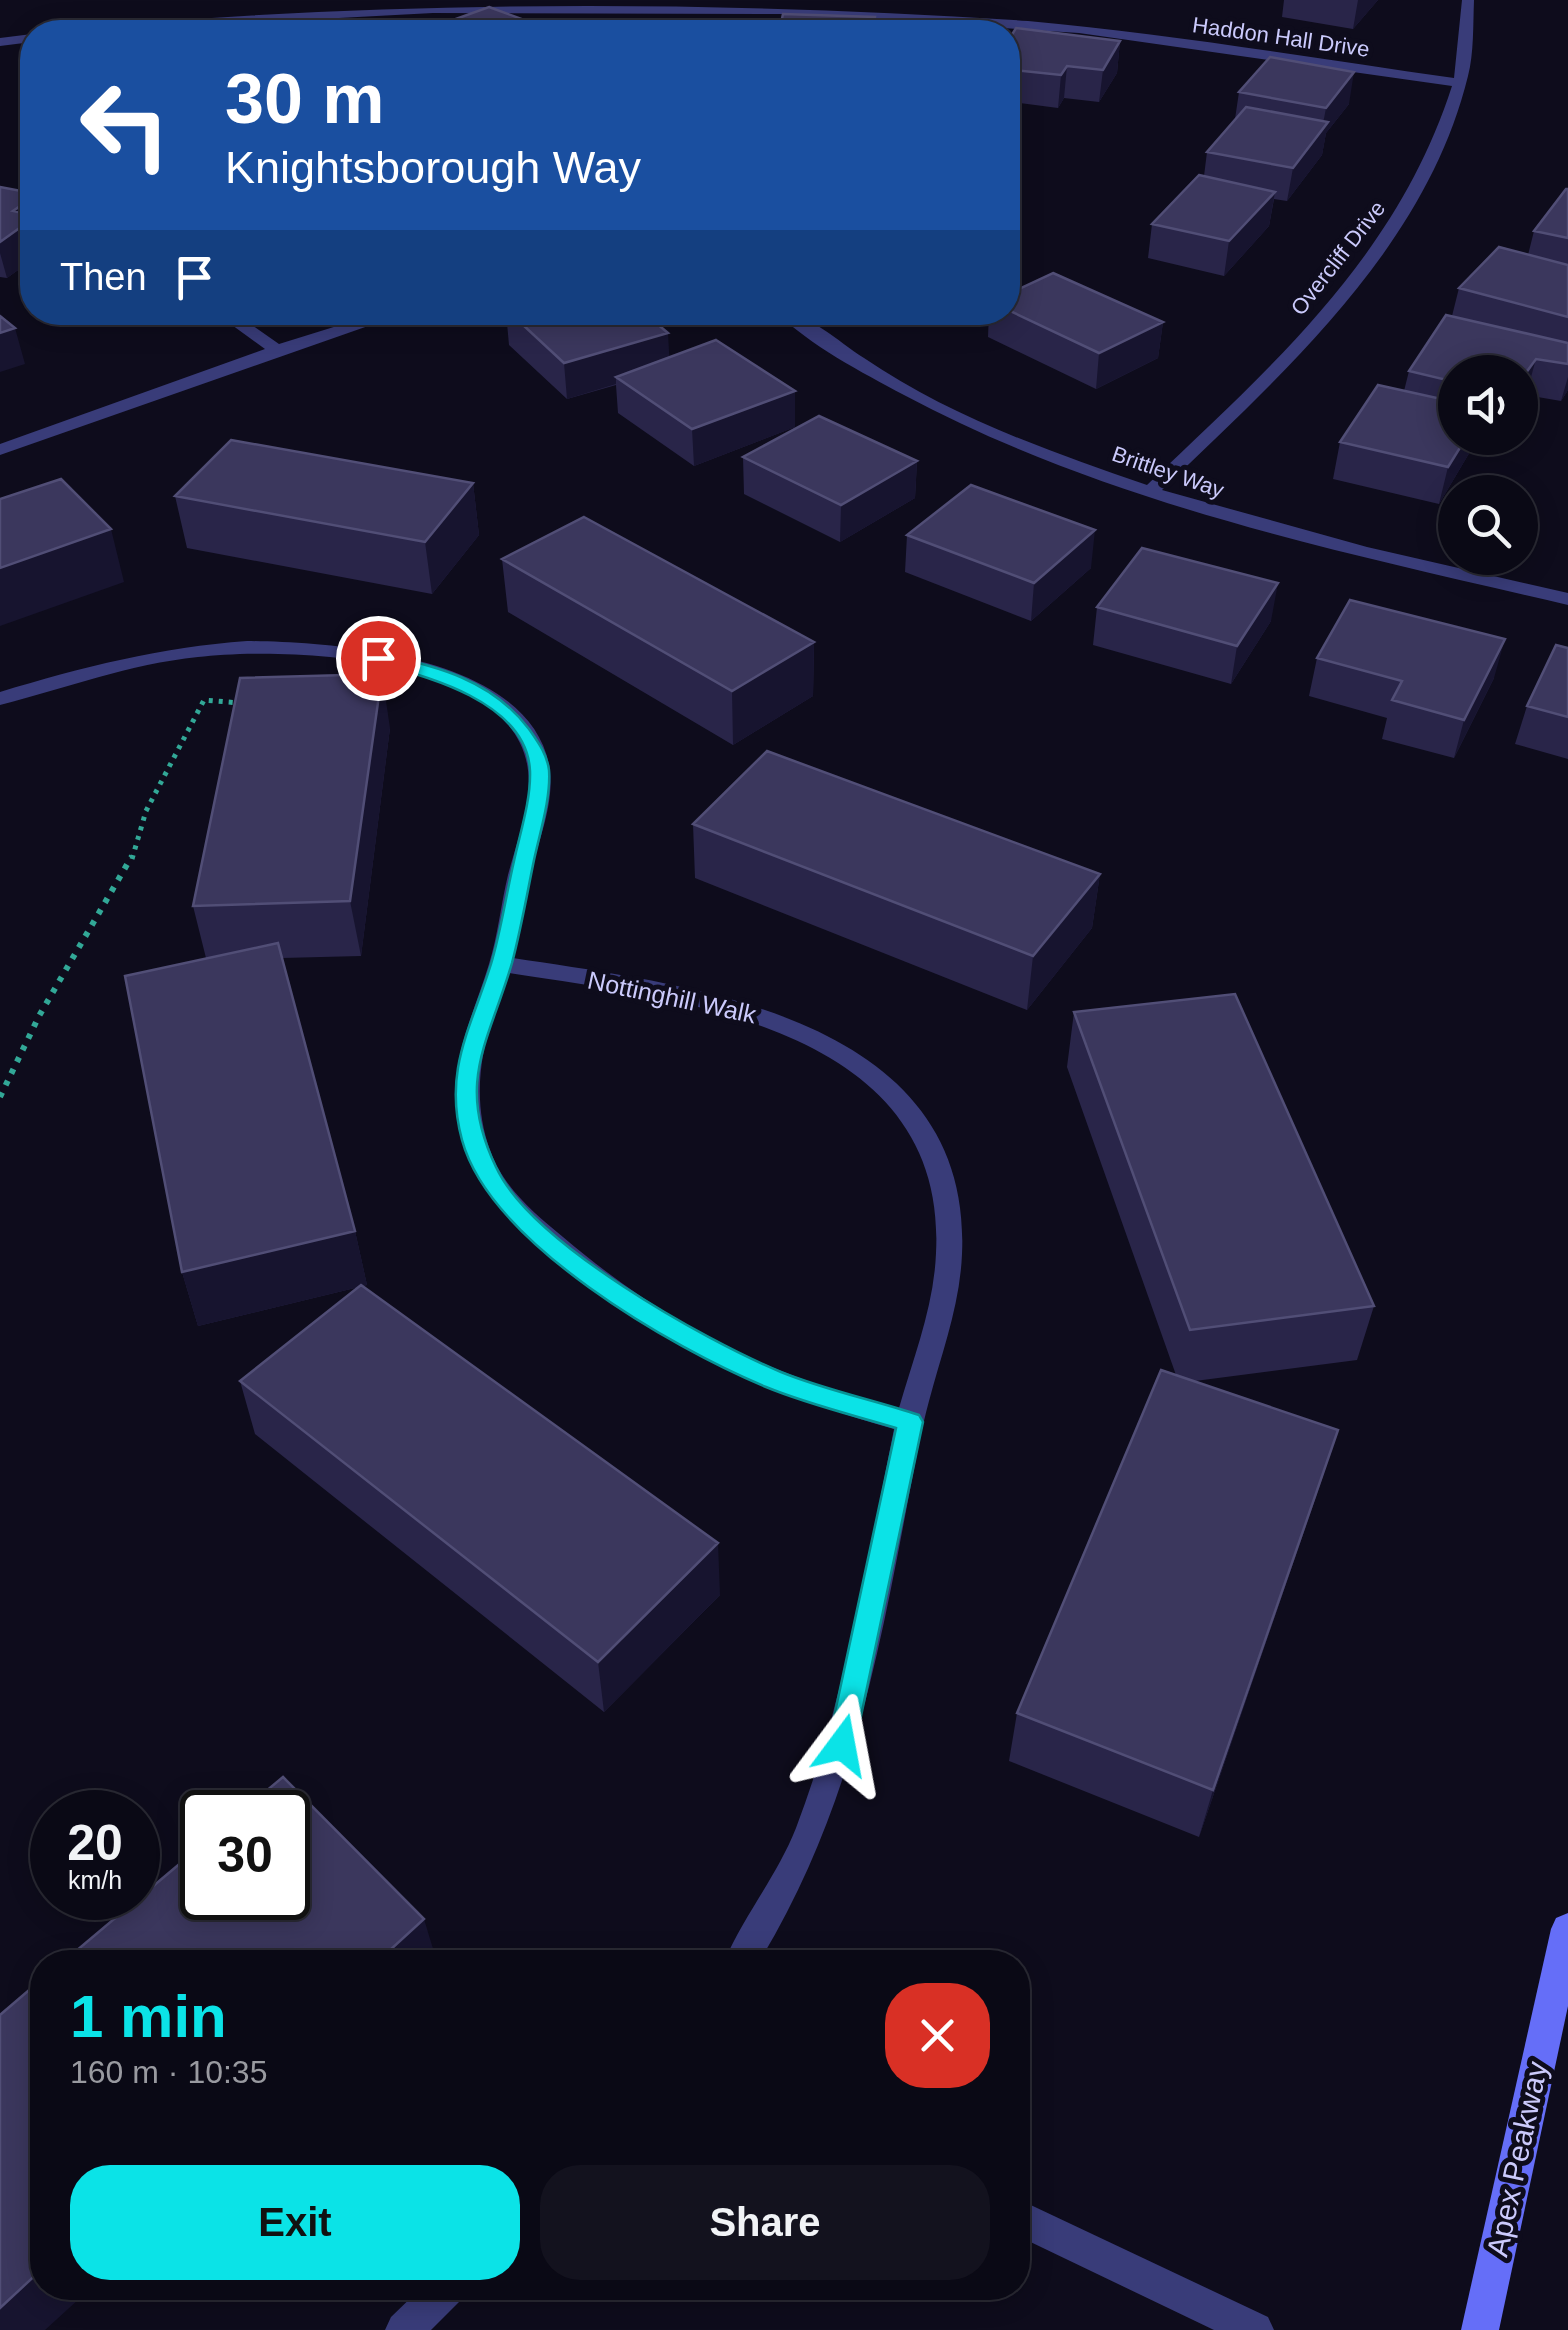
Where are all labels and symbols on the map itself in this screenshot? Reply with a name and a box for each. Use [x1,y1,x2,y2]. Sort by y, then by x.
street label: Haddon Hall Drive [1191,12,1371,62]
street label: Overcliff Drive [1286,196,1390,320]
street label: Brittley Way [1109,441,1227,503]
pin [336,616,421,701]
street label: Nottinghill Walk [585,965,759,1029]
position arrow [790,1693,894,1797]
speed limit sign: 30 [180,1790,310,1920]
street label: Apex Peakway [1480,2059,1554,2259]

